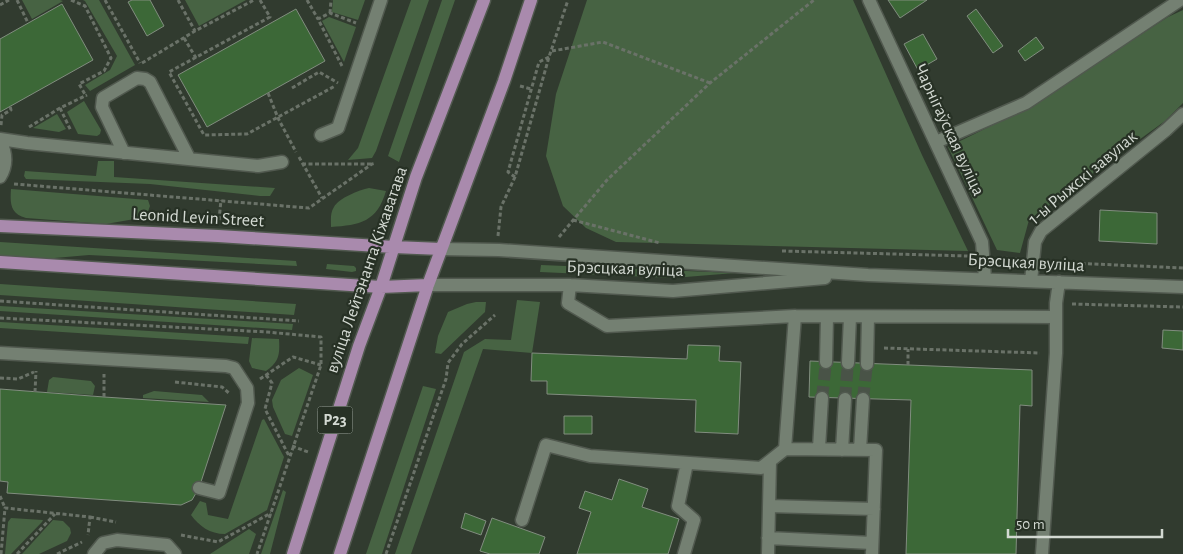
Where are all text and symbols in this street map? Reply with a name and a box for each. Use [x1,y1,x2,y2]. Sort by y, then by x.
street label: Чарнігаўская вуліца [911,61,987,199]
street label: 1-ы Рыжскі завулак [1025,127,1141,229]
street label: вуліца Лейтэнанта Кіжаватава [323,164,411,376]
street label: Leonid Levin Street [131,206,265,230]
street label: Брэсцкая вуліца [967,251,1085,275]
street label: Брэсцкая вуліца [566,258,684,280]
road number: Р23 [318,406,352,434]
scale bar [1008,506,1162,538]
text: 50 m [1016,517,1045,532]

